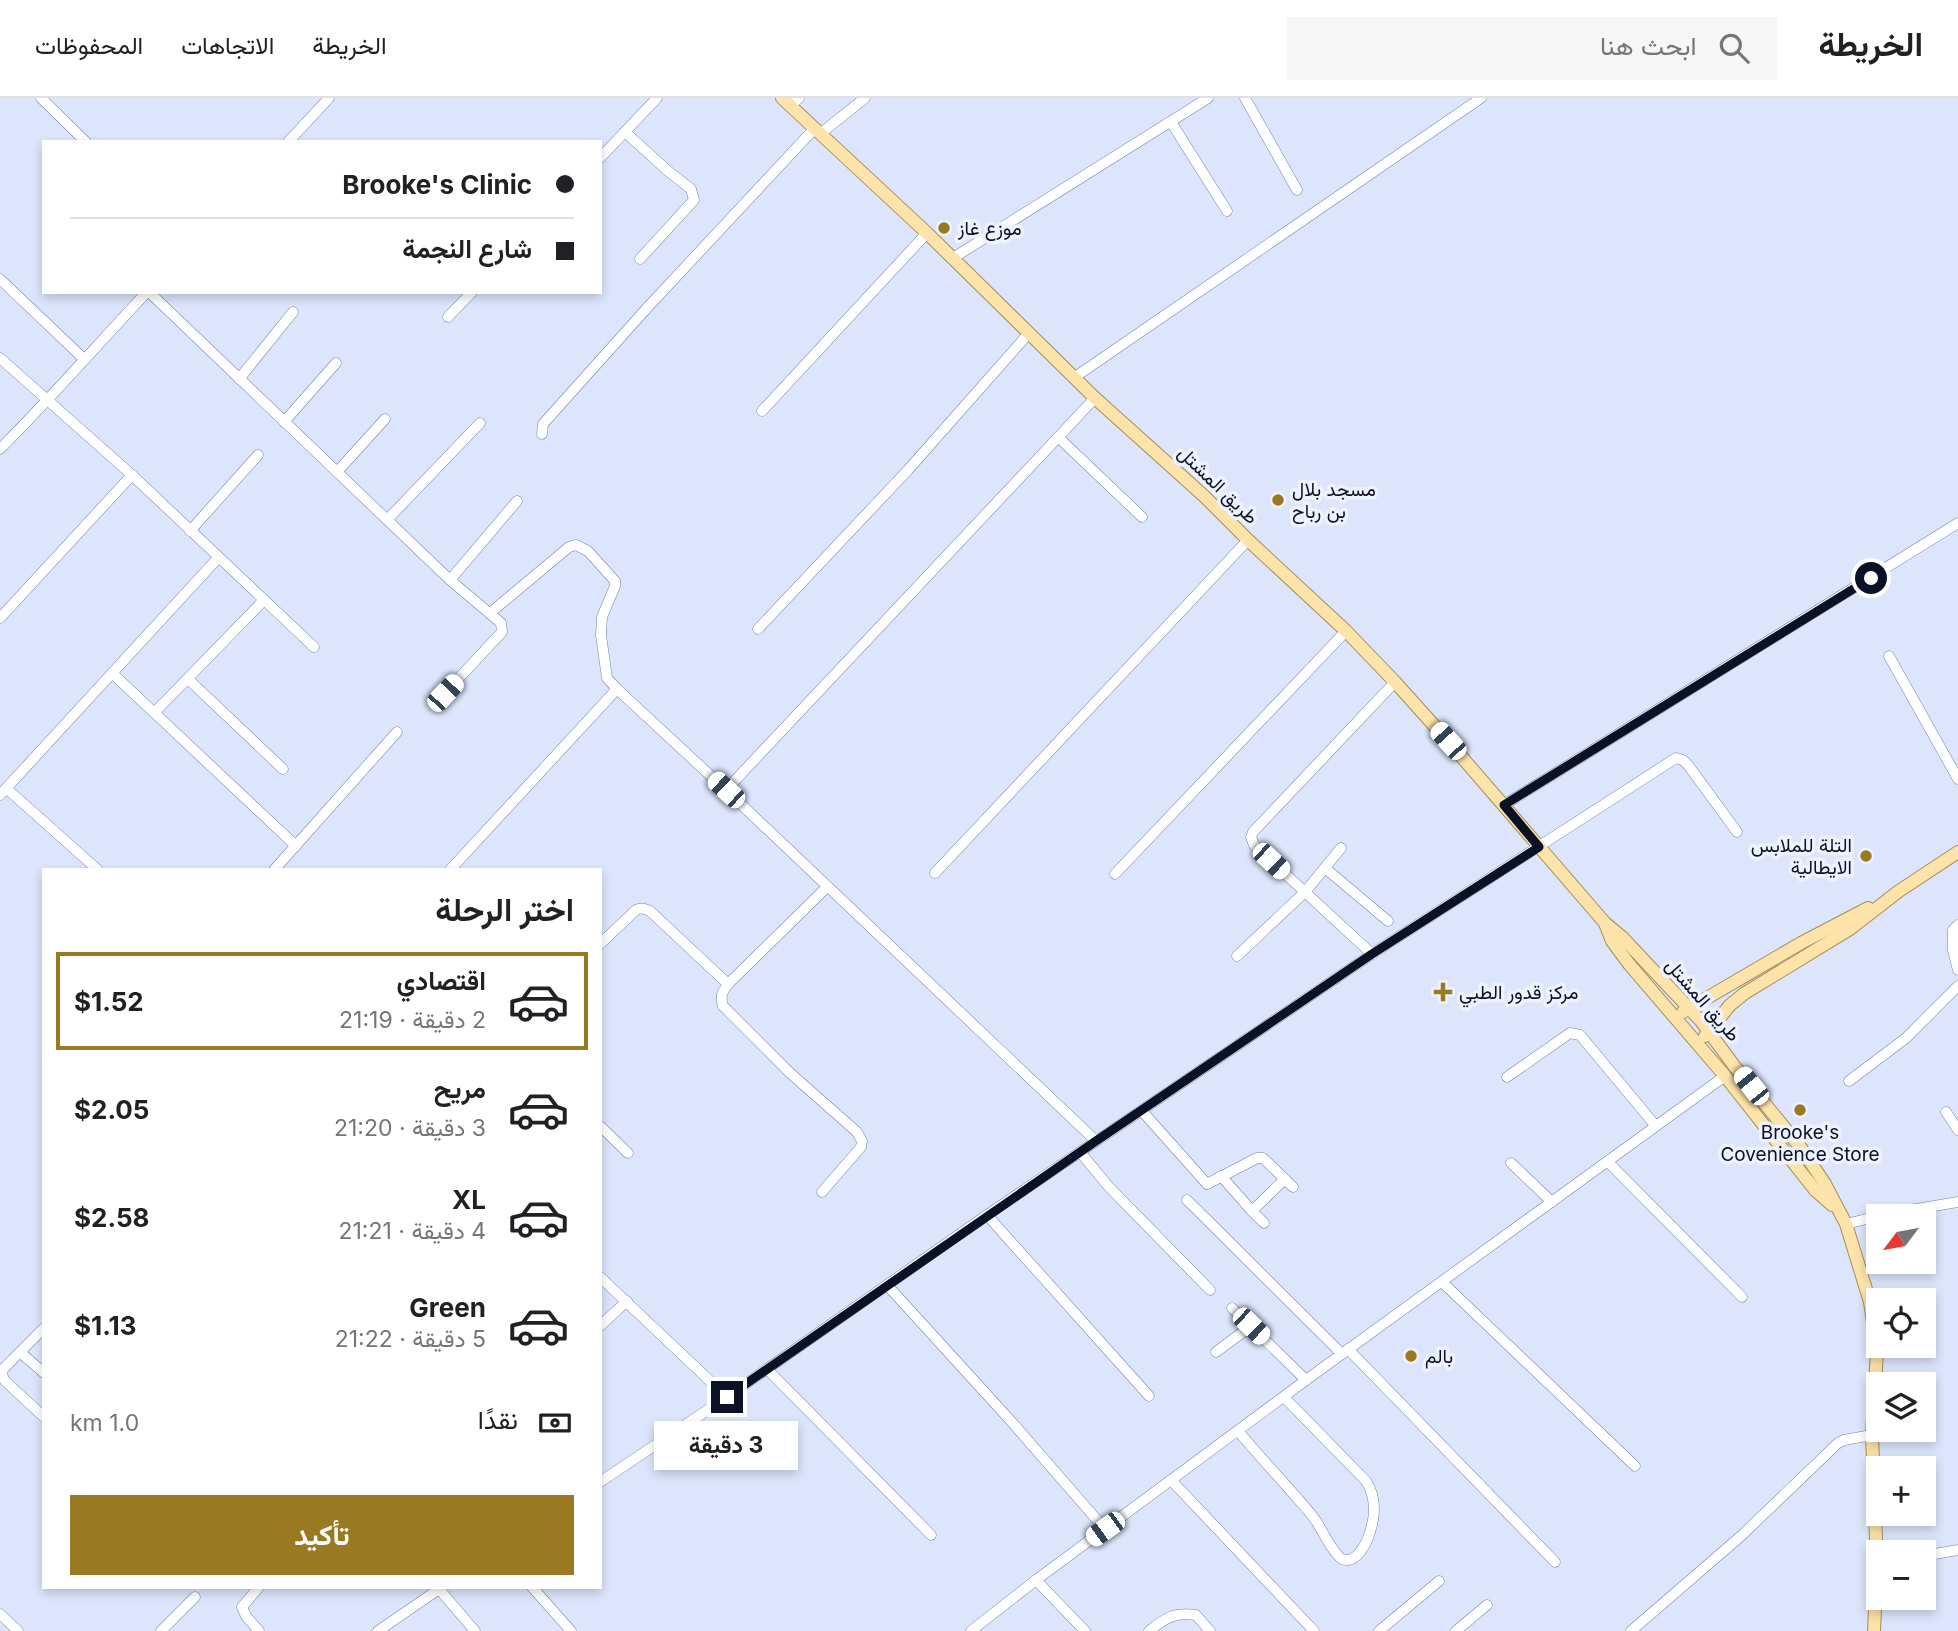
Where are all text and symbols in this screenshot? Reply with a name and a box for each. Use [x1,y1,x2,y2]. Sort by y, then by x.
search box [1287,17,1777,80]
text: الخريطة [1819,24,1923,64]
icon: search [1715,29,1753,67]
text: ابحث هنا [1600,30,1697,61]
text: المحفوظات [35,31,143,60]
text: الاتجاهات [181,31,274,60]
text: الخريطة [312,31,387,60]
text: Brooke's Clinic [342,169,532,200]
place label: موزع غاز [957,217,1022,241]
marker: موزع غاز [936,220,952,236]
text: شارع النجمة [402,233,532,264]
street label: طريق المشتل [1173,441,1263,529]
place label: مسجد بلال بن رباح [1292,478,1376,524]
marker: مسجد بلال بن رباح [1270,492,1286,508]
route start [1855,562,1887,594]
car [423,670,468,716]
car [1427,718,1470,764]
car [704,768,749,812]
place label: التلة للملابس الايطالية [1751,834,1852,879]
car [1249,839,1294,883]
marker: التلة للملابس الايطالية [1858,848,1874,864]
text: اختر الرحلة [435,890,574,929]
street label: طريق المشتل [1661,954,1745,1046]
text: اقتصادي [397,965,486,996]
icon: car [507,970,570,1033]
place label: مركز قدور الطبي [1459,981,1578,1008]
marker: مركز قدور الطبي [1433,982,1453,1002]
text: $1.52 [74,986,144,1017]
text: 2 دقيقة · 21:19 [339,1006,486,1034]
car [1730,1063,1773,1109]
text: مريح [434,1073,486,1104]
icon: car [507,1078,570,1141]
text: $2.05 [74,1094,149,1125]
marker: Brooke's Covenience Store [1792,1102,1808,1118]
text: 3 دقيقة · 21:20 [334,1114,486,1142]
place label: Brooke's Covenience Store [1720,1121,1880,1166]
text: XL [452,1184,486,1215]
icon: car [507,1186,570,1249]
text: $2.58 [74,1202,149,1233]
north arrow [1866,1204,1936,1274]
map controls [1866,1204,1936,1610]
text: 4 دقيقة · 21:21 [338,1217,486,1245]
button: locate [1866,1288,1936,1358]
text: Green [409,1292,486,1323]
icon: car [507,1294,570,1357]
car [1229,1304,1274,1348]
text: $1.13 [74,1310,137,1341]
text: 5 دقيقة · 21:22 [335,1325,486,1353]
place label: بالم [1425,1345,1453,1369]
marker: بالم [1403,1348,1419,1364]
button: layers [1866,1372,1936,1442]
route end [711,1381,743,1413]
text: نقدًا [478,1404,518,1435]
icon: cash [536,1404,574,1442]
text: 1.0 km [70,1409,139,1437]
callout: 3 دقيقة [655,1422,799,1470]
text: 3 دقيقة [689,1431,763,1459]
button: + [1866,1456,1936,1526]
button: تأكيد [70,1495,574,1575]
car [1082,1508,1129,1550]
button: − [1866,1540,1936,1610]

